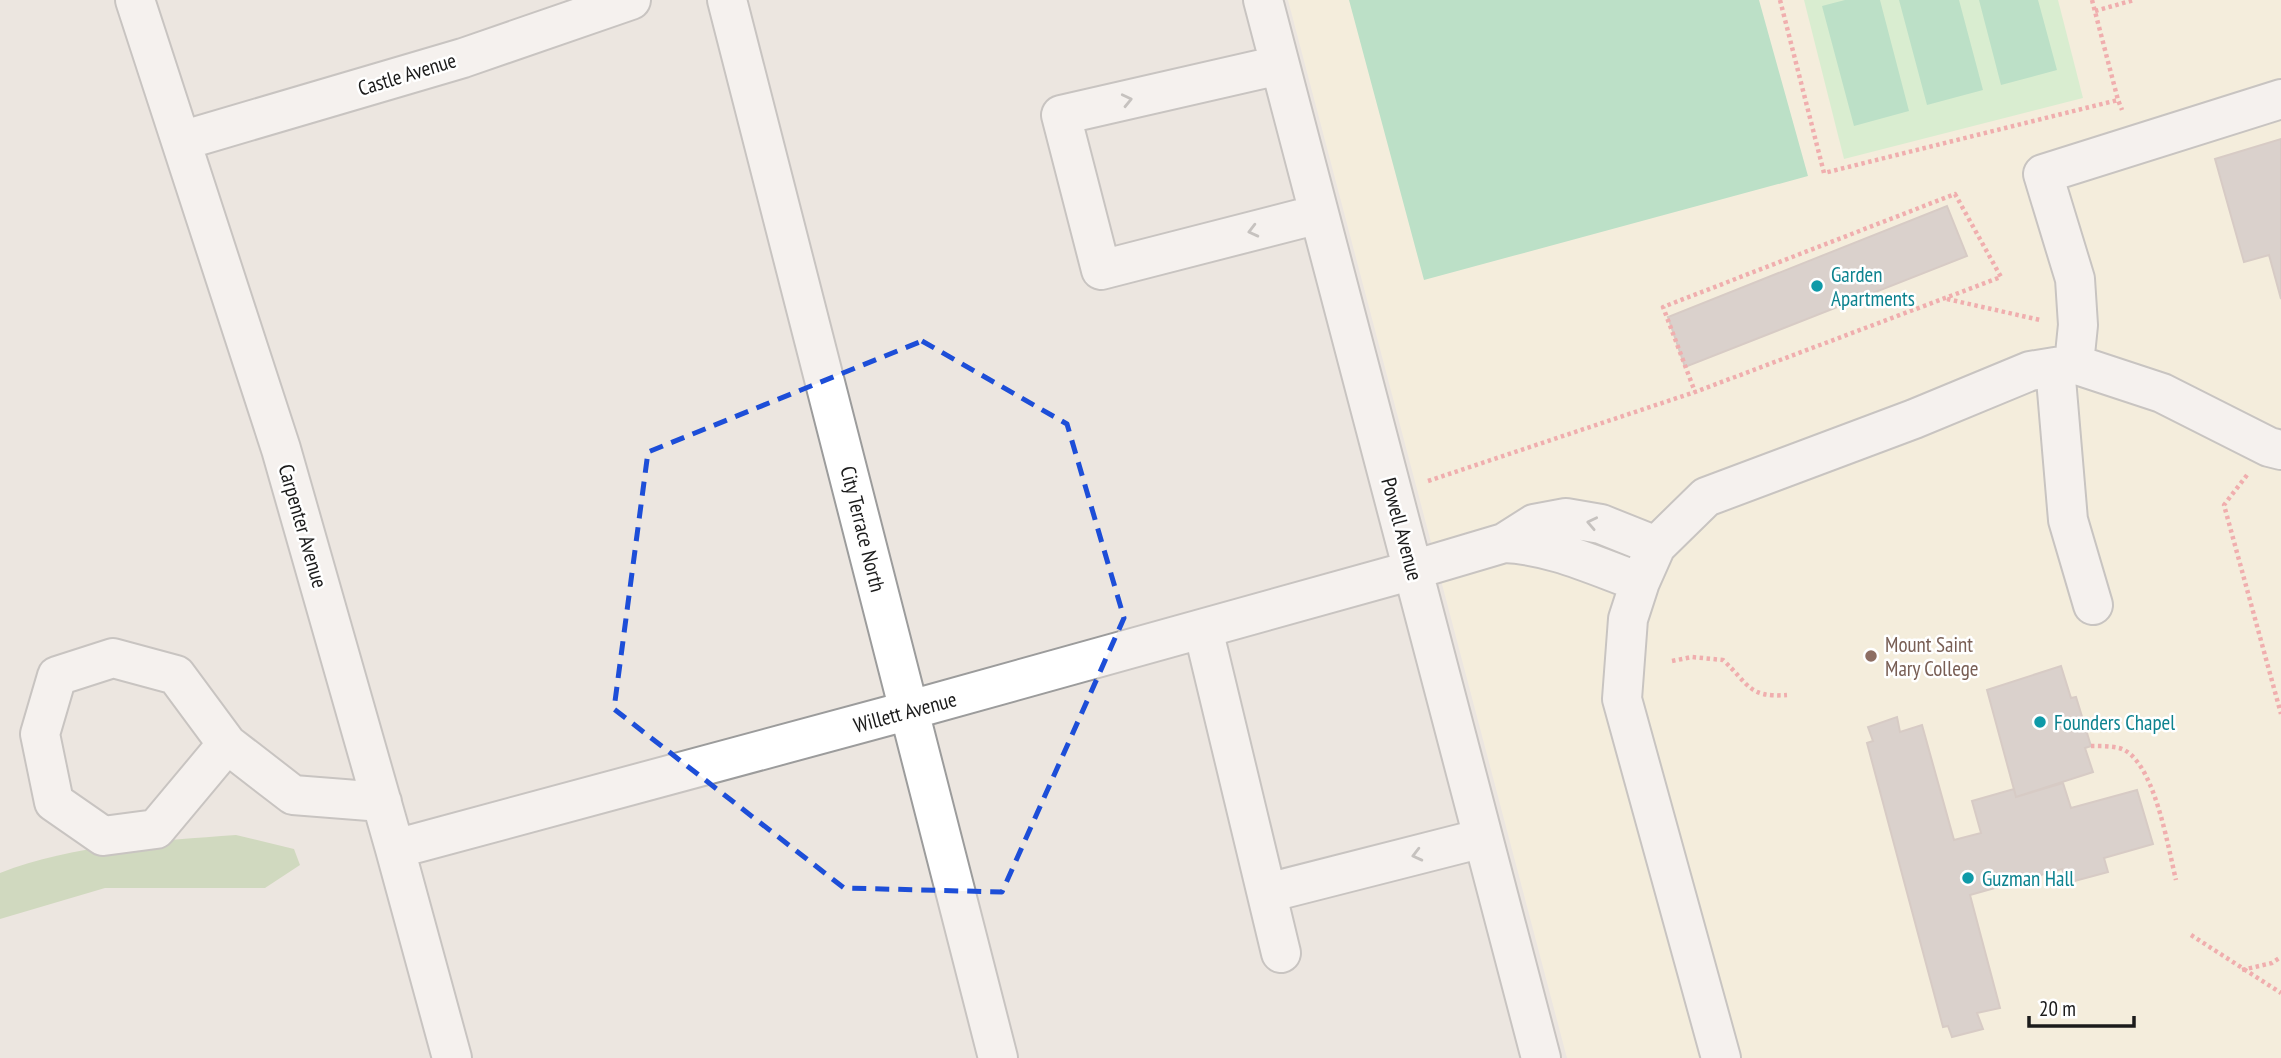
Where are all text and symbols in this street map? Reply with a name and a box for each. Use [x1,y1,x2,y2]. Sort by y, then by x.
street label: Castle Avenue [355,46,459,102]
one-way arrow [1121,93,1133,108]
one-way arrow [1247,223,1259,237]
place label: Garden Apartments [1831,261,1915,312]
marker: Garden Apartments [1809,278,1825,294]
street label: Carpenter Avenue [272,461,334,591]
street label: City Terrace North [834,463,892,595]
street label: Powell Avenue [1375,475,1429,583]
one-way arrow [1586,516,1598,531]
place label: Mount Saint Mary College [1885,631,1978,682]
marker: Mount Saint Mary College [1863,648,1879,664]
street label: Willett Avenue [850,685,960,739]
place label: Founders Chapel [2054,709,2175,736]
marker: Founders Chapel [2032,714,2048,730]
one-way arrow [1411,847,1423,861]
place label: Guzman Hall [1982,865,2074,892]
marker: Guzman Hall [1960,870,1976,886]
scale bar [2029,984,2134,1028]
text: 20 m [2039,995,2076,1022]

